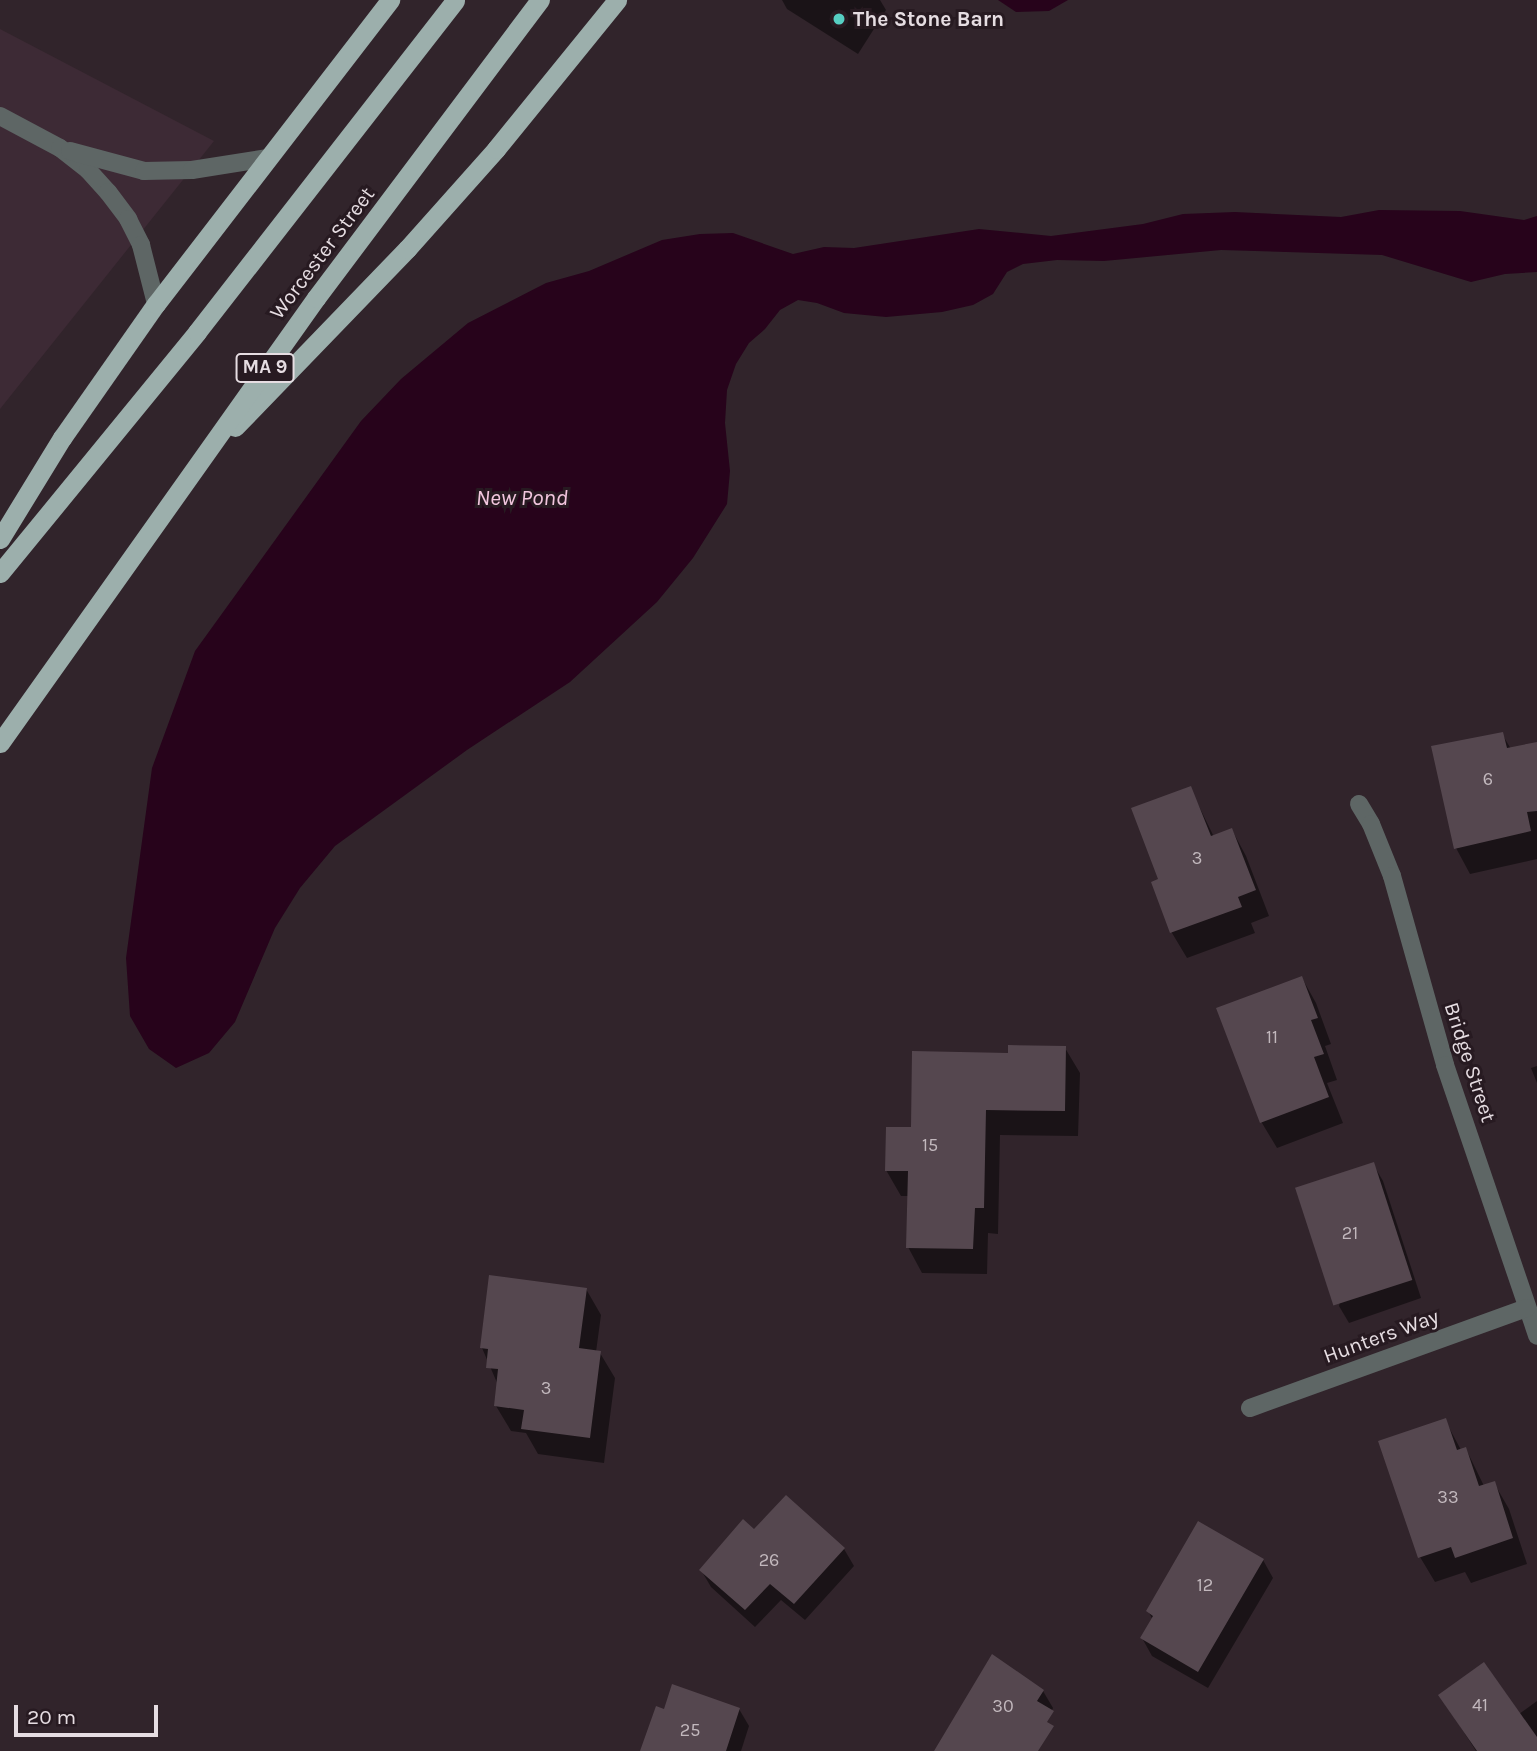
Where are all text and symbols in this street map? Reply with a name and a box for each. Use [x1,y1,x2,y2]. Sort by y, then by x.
place label: The Stone Barn [853,6,1004,32]
marker: The Stone Barn [831,11,847,27]
street label: Worcester Street [264,182,380,324]
road number: MA 9 [235,352,295,384]
water label: New Pond [476,484,568,512]
house number: 6 [1483,768,1493,790]
house number: 3 [1192,847,1202,869]
street label: Bridge Street [1439,999,1501,1125]
house number: 11 [1266,1026,1278,1048]
house number: 15 [922,1134,938,1156]
house number: 21 [1342,1222,1358,1244]
street label: Hunters Way [1320,1303,1442,1369]
house number: 3 [541,1377,551,1399]
house number: 33 [1437,1486,1459,1508]
house number: 26 [759,1549,779,1571]
house number: 12 [1197,1574,1213,1596]
scale bar [18,1692,161,1736]
house number: 41 [1472,1694,1488,1716]
house number: 30 [992,1695,1014,1717]
text: 20 m [27,1705,76,1729]
house number: 25 [680,1719,700,1741]

